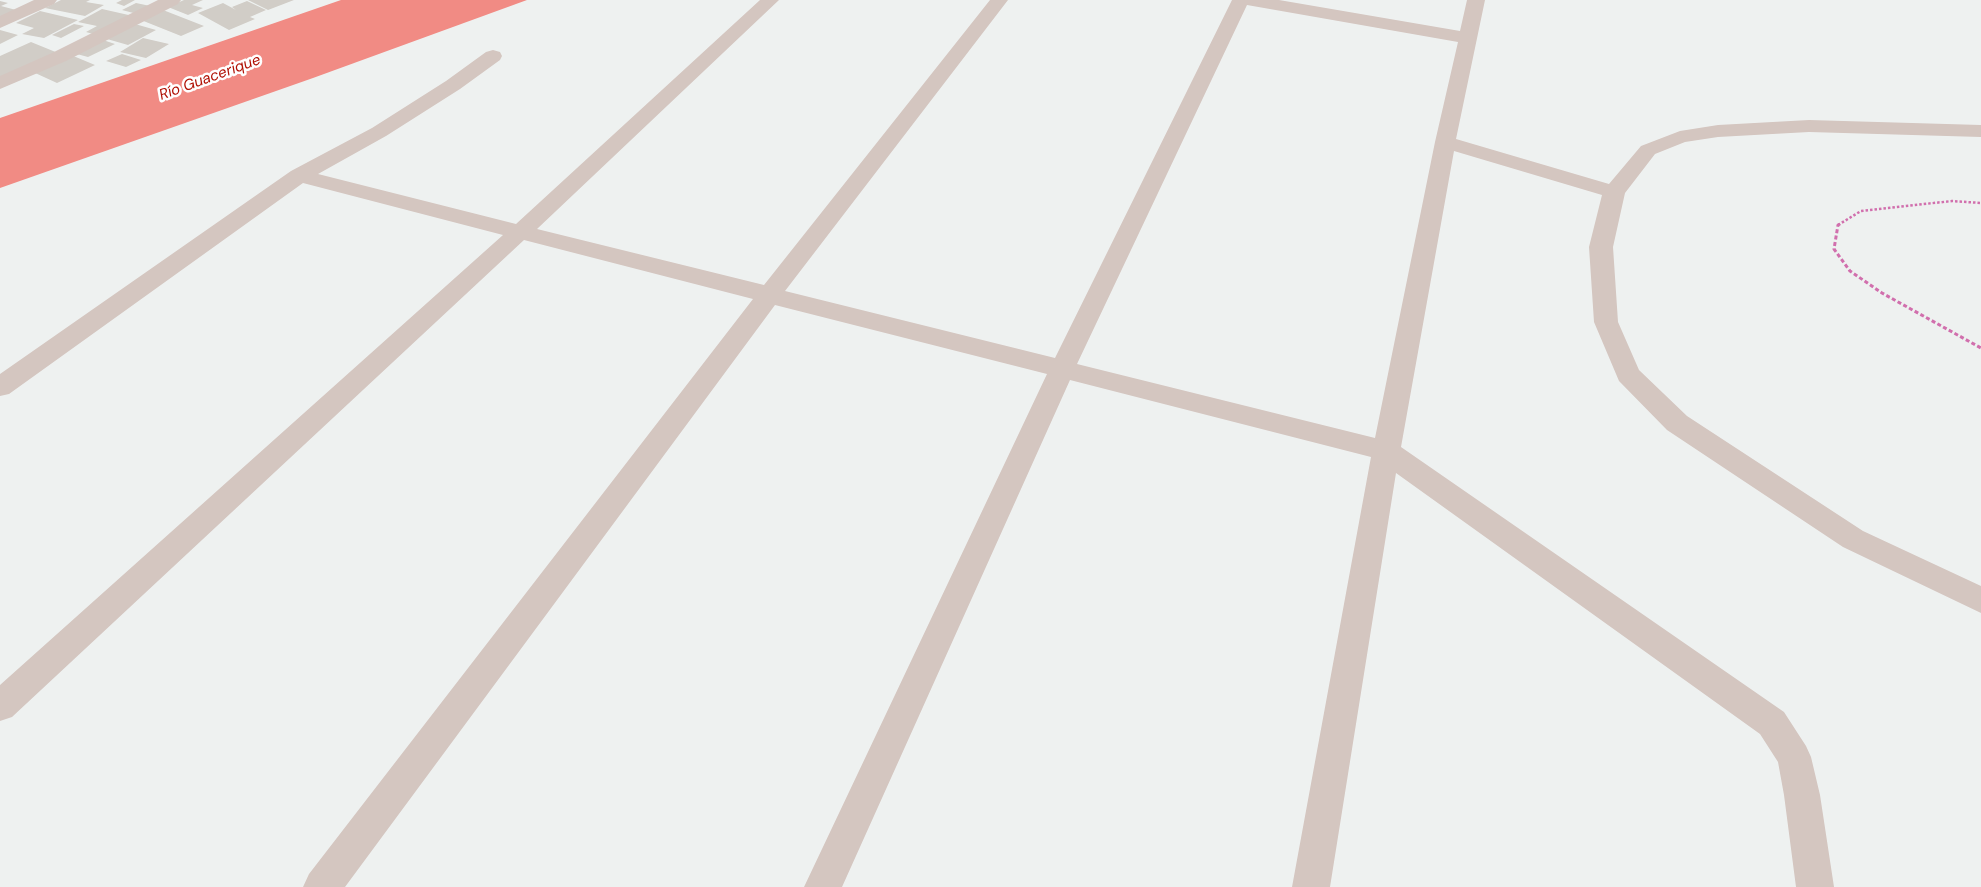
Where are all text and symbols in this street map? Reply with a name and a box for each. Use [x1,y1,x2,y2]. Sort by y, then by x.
water label: Río Guacerique [157,51,263,105]

